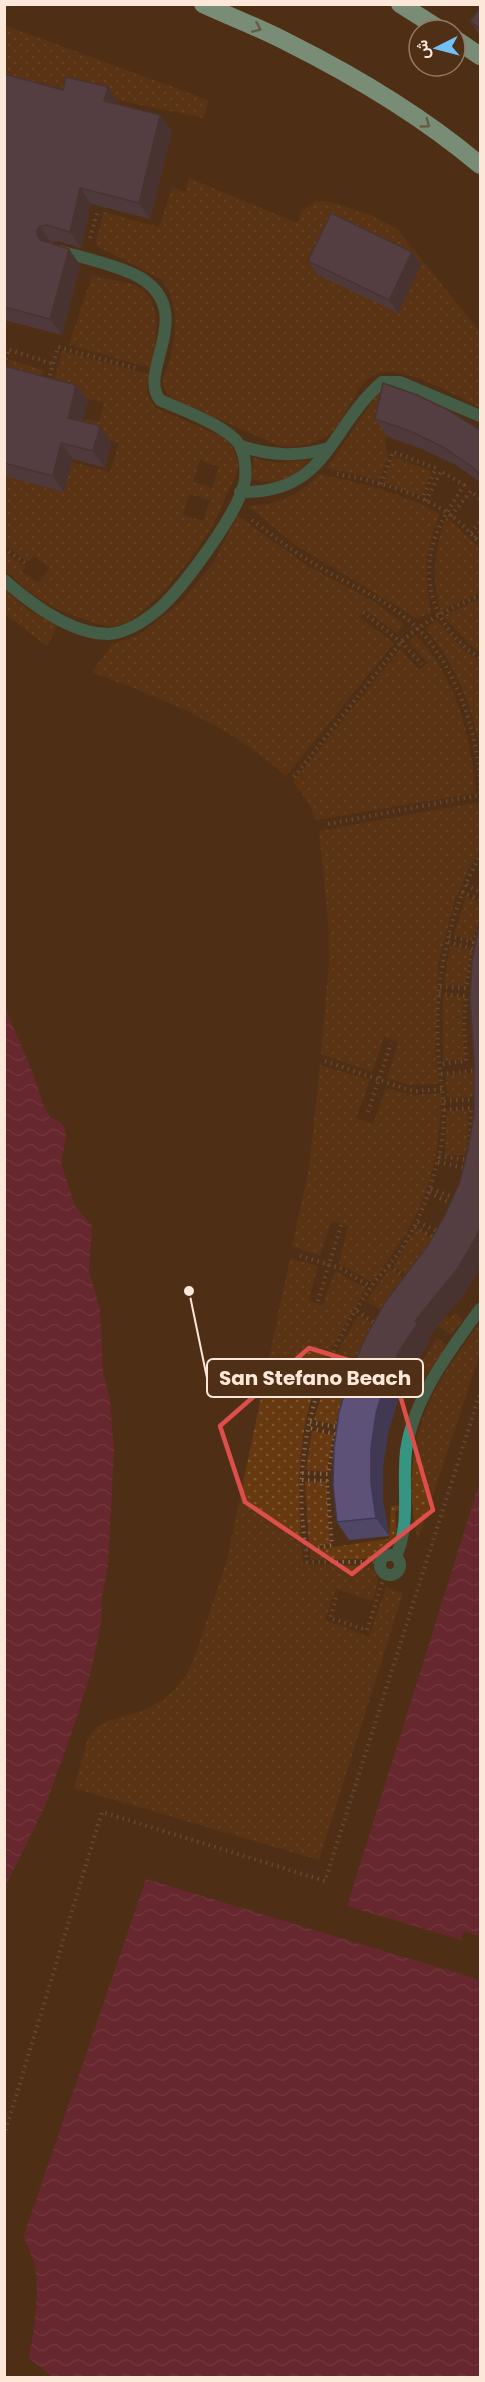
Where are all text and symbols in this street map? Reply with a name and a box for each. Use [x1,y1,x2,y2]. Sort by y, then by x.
north arrow [407,18,467,78]
one-way arrow [250,21,261,33]
text: ش [410,39,435,60]
one-way arrow [420,117,431,128]
callout: San Stefano Beach [207,1359,423,1397]
text: San Stefano Beach [219,1364,411,1392]

